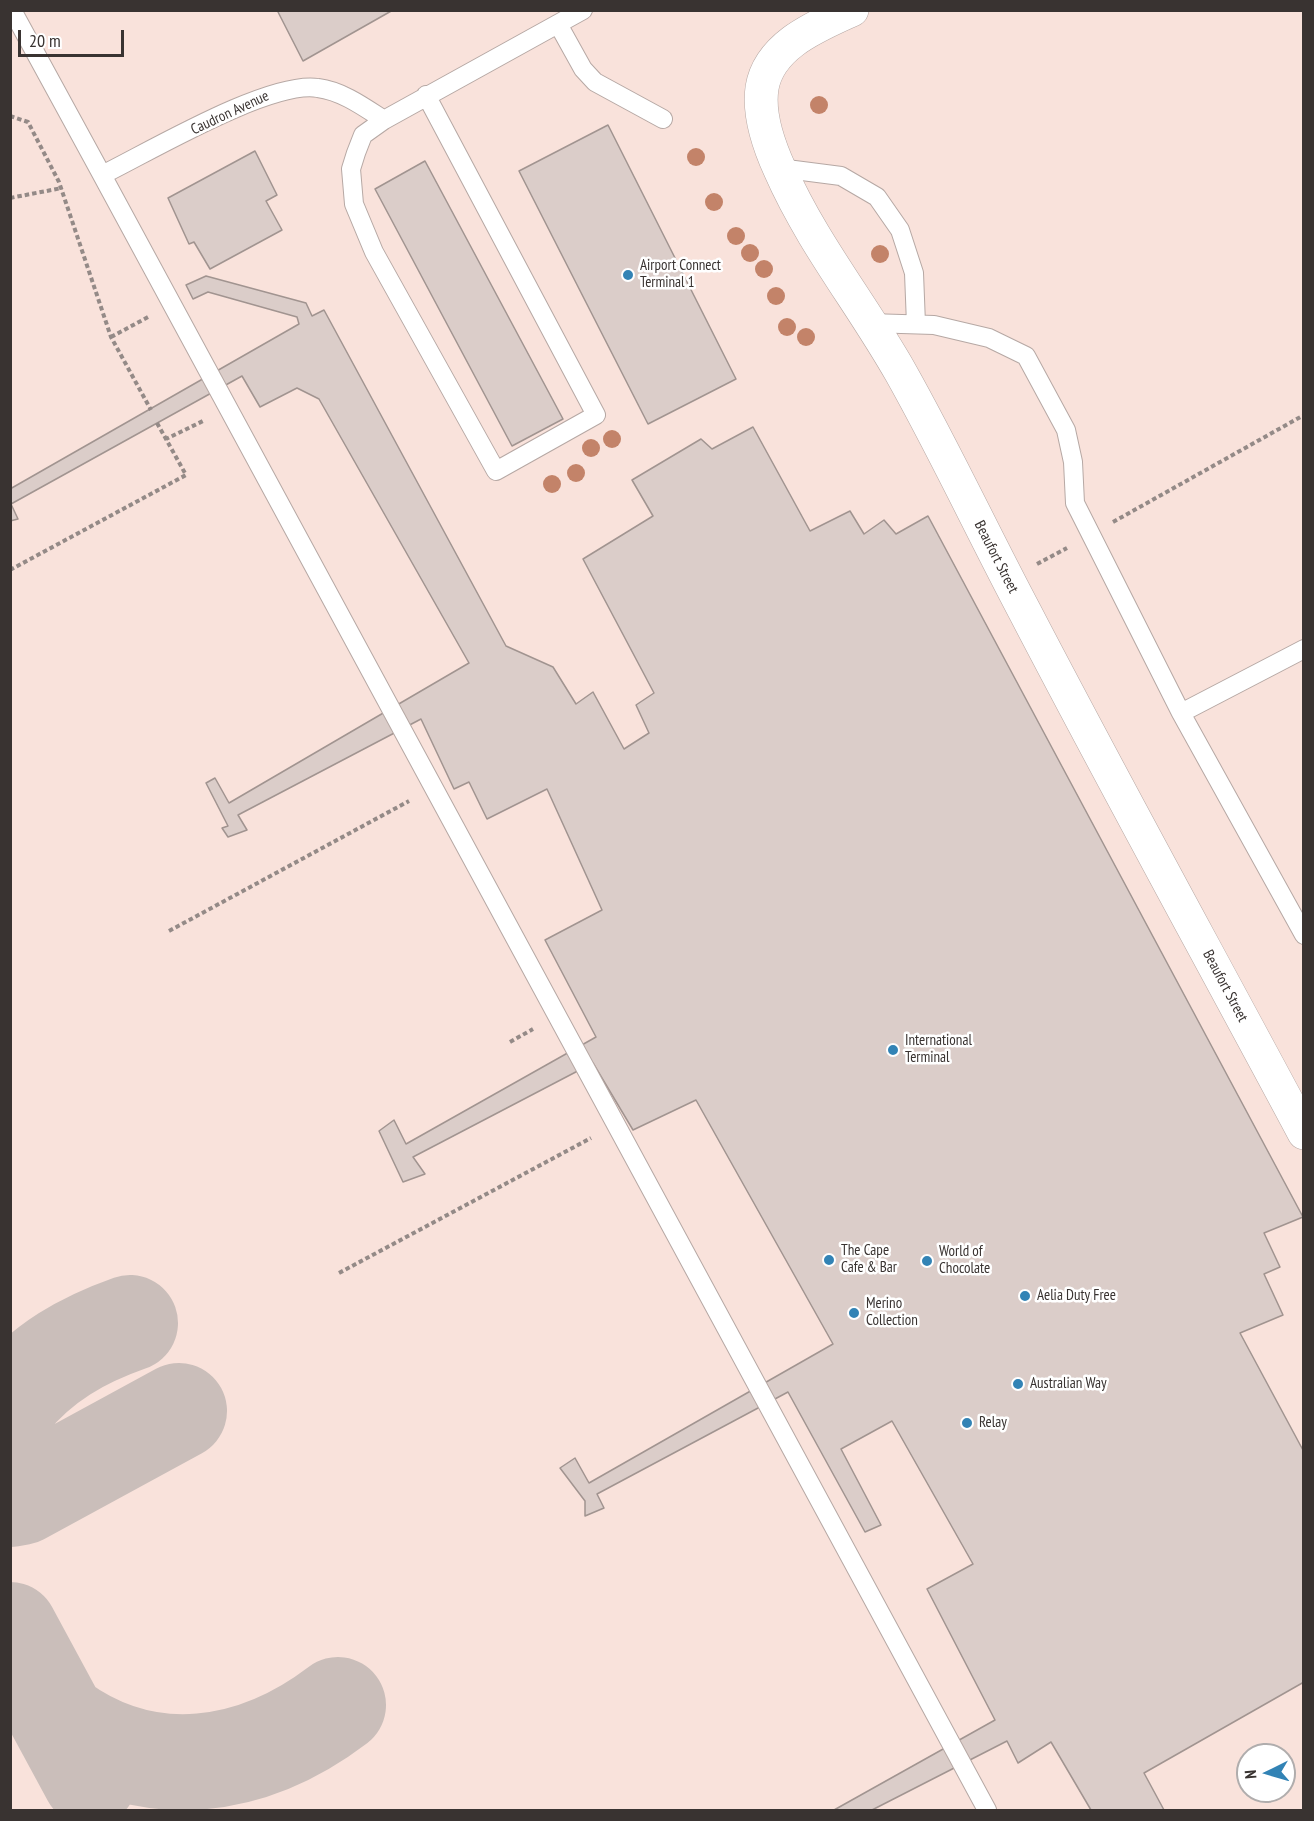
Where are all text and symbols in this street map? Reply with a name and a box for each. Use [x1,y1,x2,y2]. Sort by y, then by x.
scale bar [21,18,128,56]
text: 20 m [29,29,61,52]
street label: Caudron Avenue [188,87,272,139]
place label: Airport Connect Terminal 1 [640,257,721,292]
marker: Airport Connect Terminal 1 [621,268,635,282]
street label: Beaufort Street [970,518,1022,596]
street label: Beaufort Street [1199,947,1251,1025]
place label: International Terminal [905,1032,972,1067]
marker: International Terminal [886,1043,900,1057]
place label: The Cape Cafe & Bar [841,1242,897,1277]
place label: World of Chocolate [939,1243,990,1278]
marker: The Cape Cafe & Bar [822,1253,836,1267]
marker: World of Chocolate [920,1254,934,1268]
place label: Aelia Duty Free [1037,1287,1116,1305]
marker: Aelia Duty Free [1018,1289,1032,1303]
place label: Merino Collection [866,1295,918,1330]
marker: Merino Collection [847,1306,861,1320]
place label: Australian Way [1030,1375,1107,1393]
marker: Australian Way [1011,1377,1025,1391]
place label: Relay [979,1414,1007,1432]
marker: Relay [960,1416,974,1430]
north arrow [1236,1743,1296,1803]
text: N [1240,1769,1260,1780]

